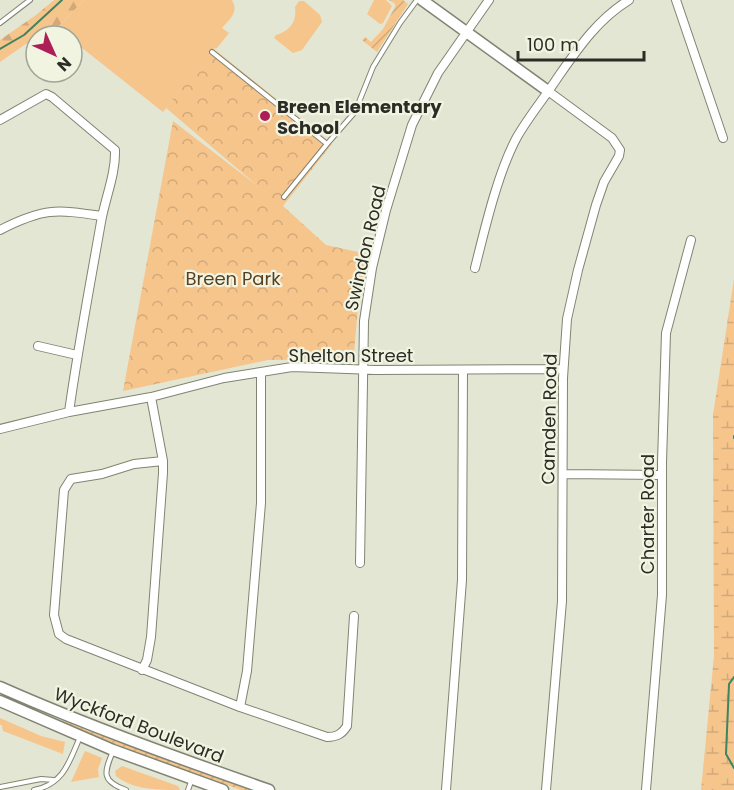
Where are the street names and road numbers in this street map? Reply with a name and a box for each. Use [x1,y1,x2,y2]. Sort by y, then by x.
street label: Swindon Road [338,183,392,313]
street label: Shelton Street [289,343,413,368]
street label: Camden Road [535,353,563,485]
street label: Charter Road [635,454,660,574]
street label: Wyckford Boulevard [51,681,227,769]

